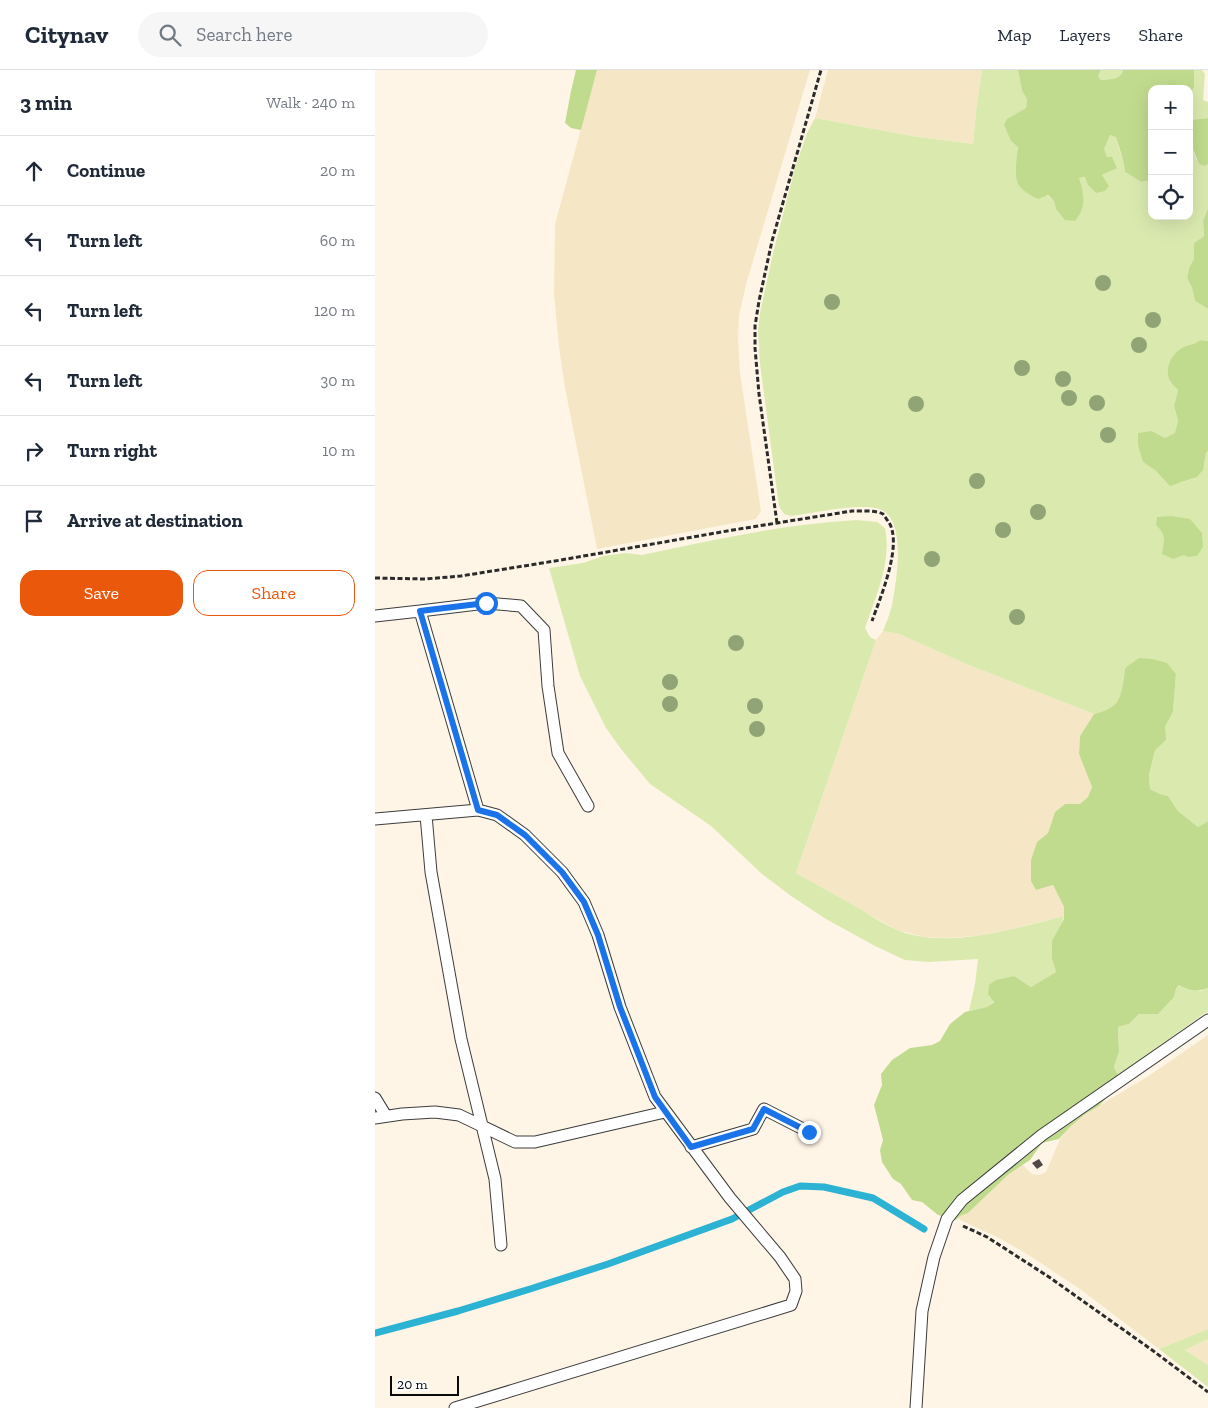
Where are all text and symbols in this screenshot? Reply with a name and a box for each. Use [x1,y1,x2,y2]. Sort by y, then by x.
search box [138,12,488,57]
text: Citynav [25,20,108,49]
icon: search [156,21,184,49]
text: Search here [196,23,293,46]
text: Map [997,24,1032,46]
text: Layers [1060,24,1111,46]
text: Share [1139,24,1183,46]
map controls [1148,85,1193,220]
button: + [1148,85,1193,130]
text: 3 min [20,90,72,115]
text: Walk · 240 m [266,93,355,112]
button: − [1148,130,1193,175]
icon: ahead [20,157,48,185]
text: Continue [67,159,145,182]
text: 20 m [320,161,355,180]
button: locate [1148,175,1193,220]
icon: left [20,227,48,255]
text: Turn left [67,229,142,252]
text: 60 m [320,231,355,250]
icon: left [20,297,48,325]
text: Turn left [67,299,142,322]
text: 120 m [314,301,355,320]
icon: left [20,367,48,395]
text: Turn left [67,369,142,392]
text: 30 m [321,371,355,390]
icon: right [20,437,48,465]
text: Turn right [67,439,157,462]
text: 10 m [322,441,355,460]
icon: arrive [20,507,48,535]
text: Arrive at destination [67,509,243,532]
button: Save [20,570,183,616]
button: Share [193,570,355,616]
route start [475,592,498,615]
route end [798,1121,821,1144]
scale bar [390,1373,459,1396]
text: 20 m [397,1376,428,1393]

